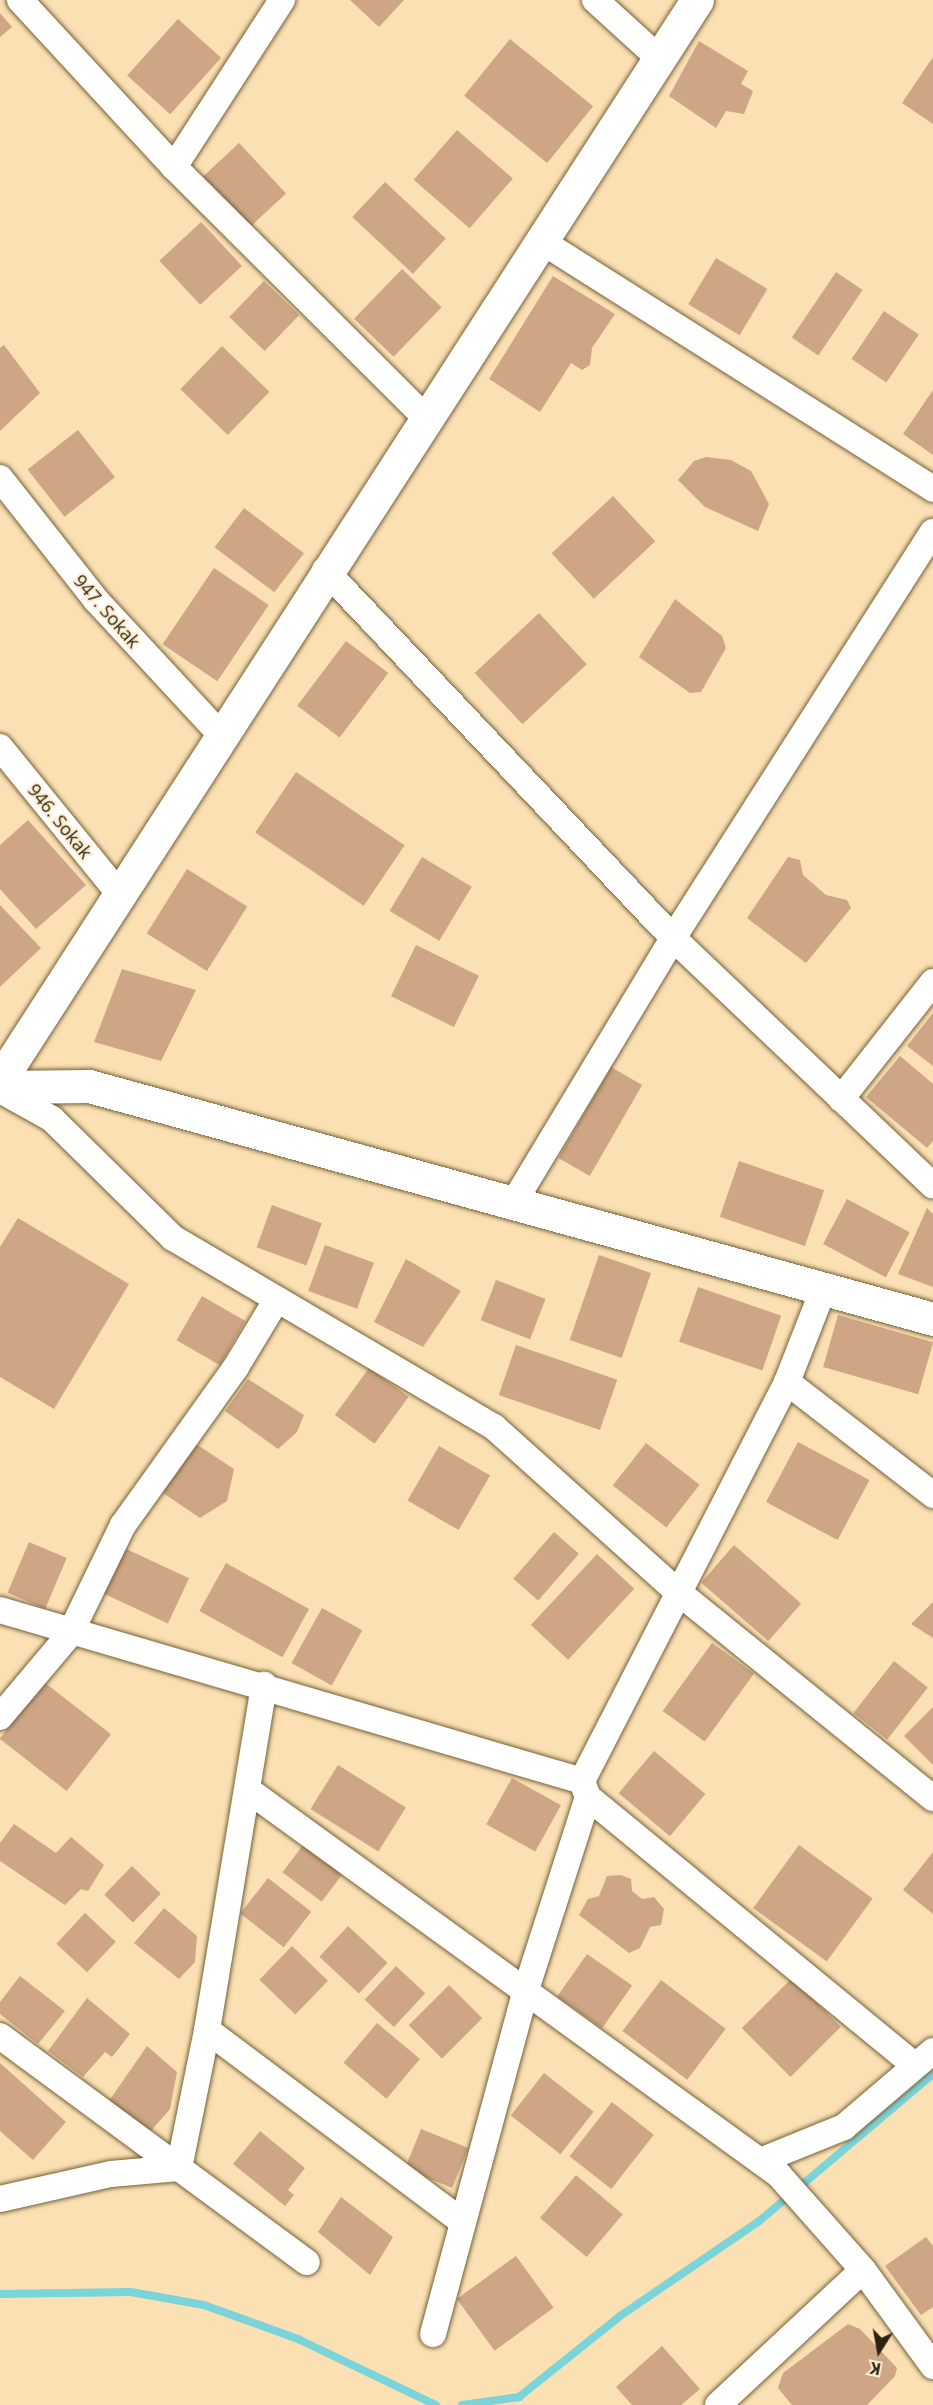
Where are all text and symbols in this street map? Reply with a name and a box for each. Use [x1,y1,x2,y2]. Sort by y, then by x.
street label: 947. Sokak [69,570,145,652]
street label: 946. Sokak [23,779,97,863]
north arrow [849,2321,909,2381]
text: K [868,2357,883,2380]

